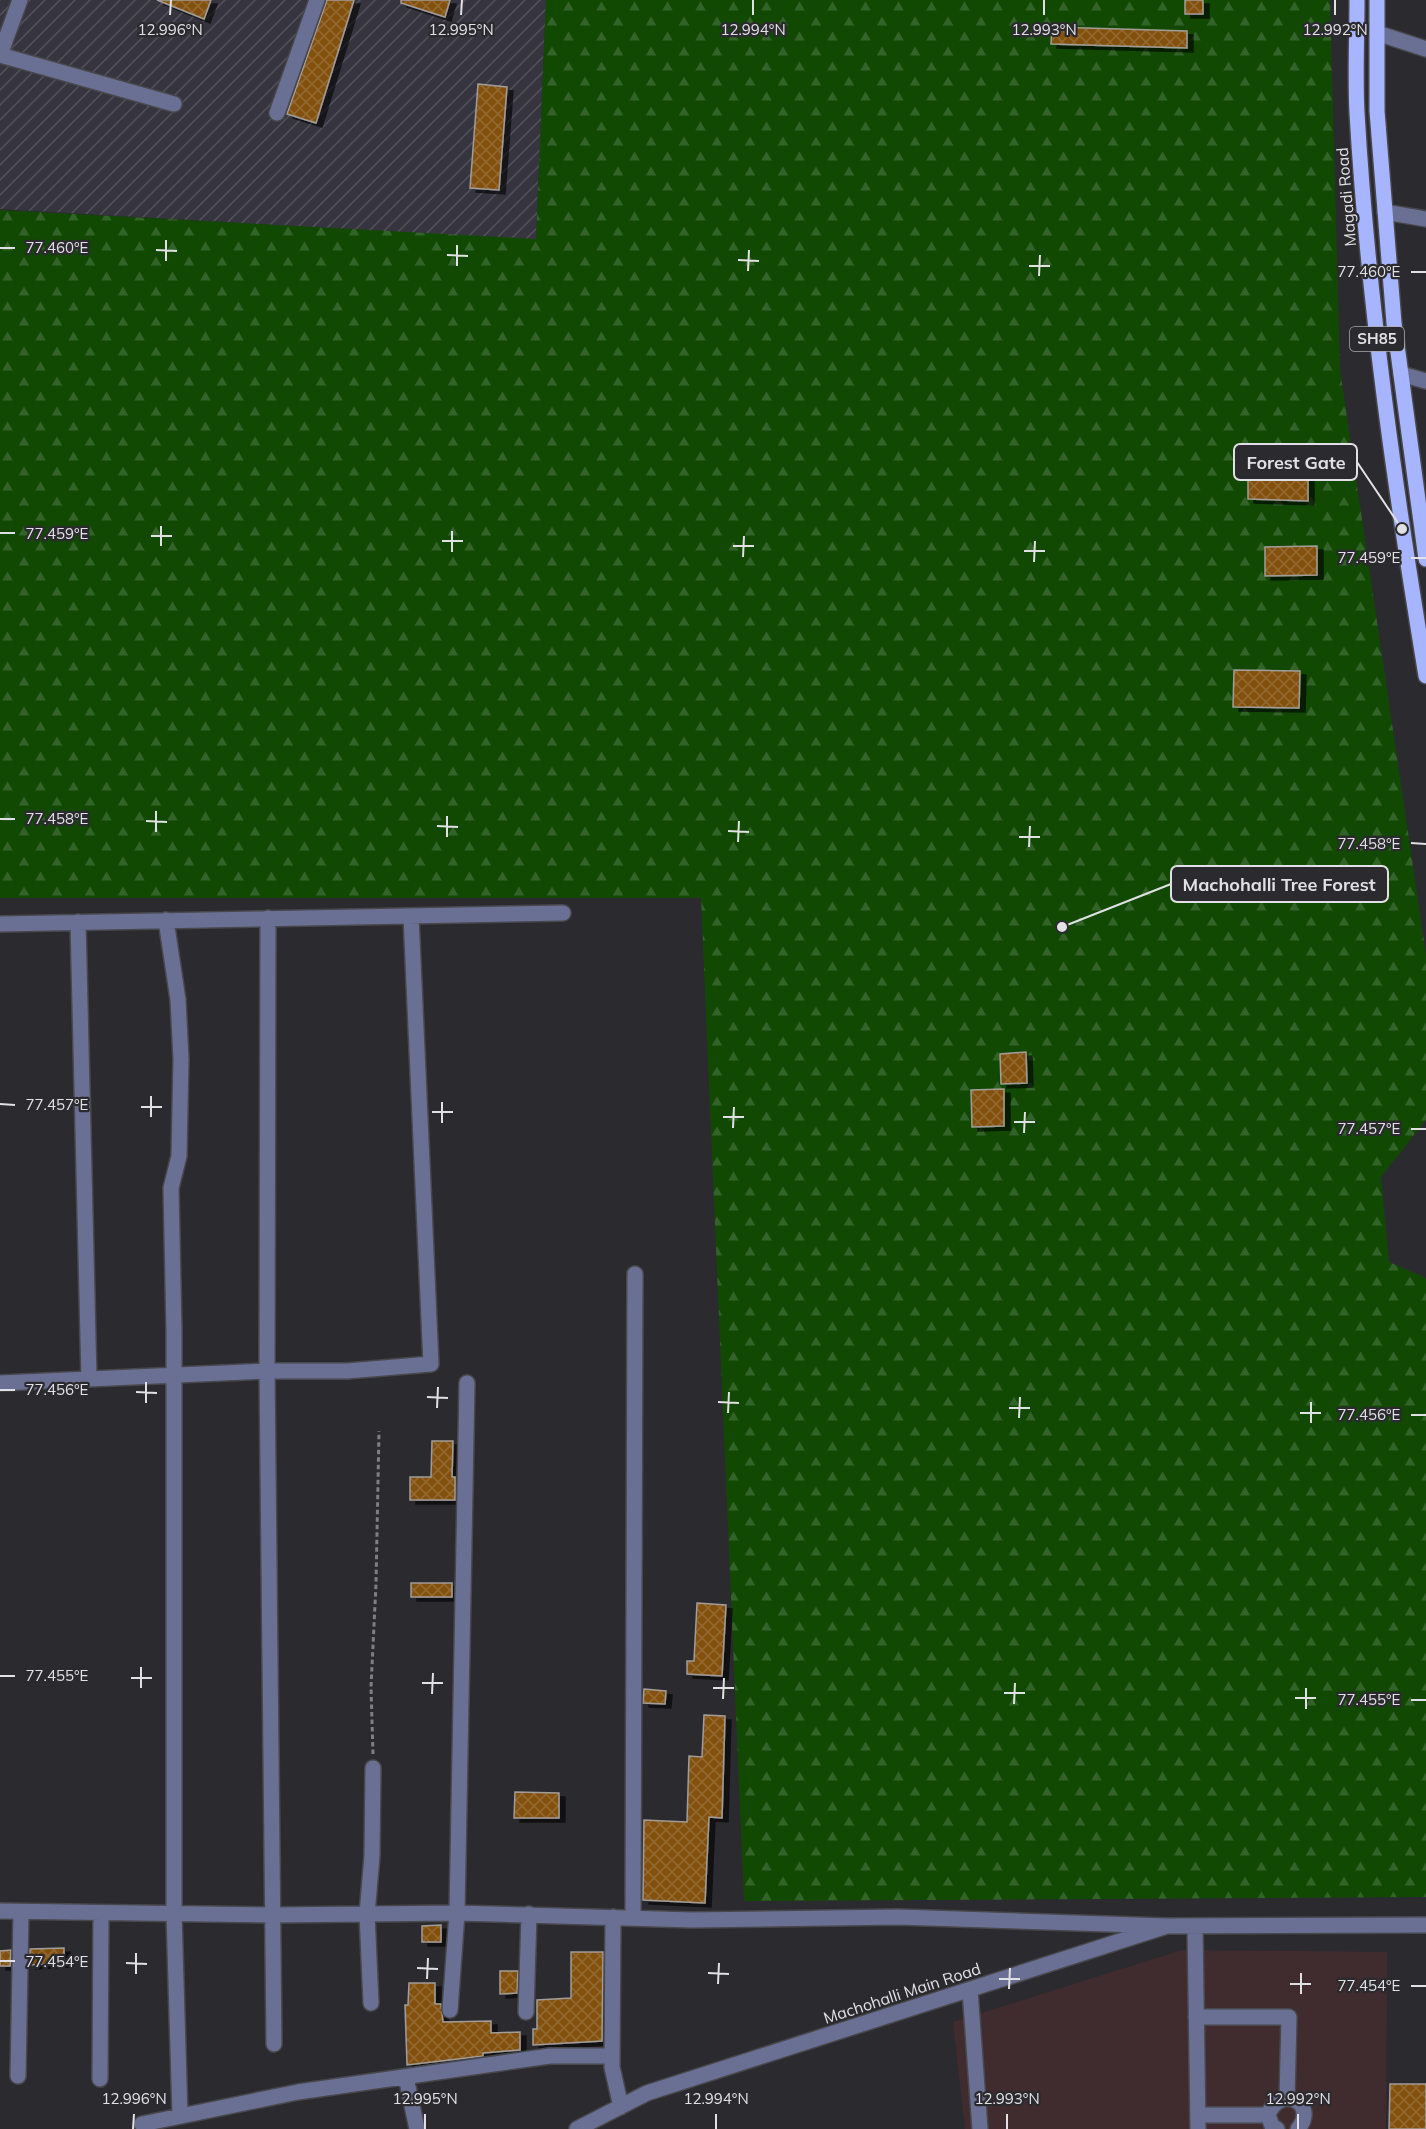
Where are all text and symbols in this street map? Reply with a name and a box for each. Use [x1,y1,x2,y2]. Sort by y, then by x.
text: 12.996°N [137,20,203,39]
text: 12.995°N [428,20,494,39]
text: 12.994°N [720,20,786,39]
text: 12.993°N [1011,20,1077,39]
text: 12.992°N [1302,20,1368,39]
street label: Magadi Road [1332,147,1360,247]
text: 77.460°E [26,238,89,257]
text: 77.460°E [1338,262,1401,281]
road number: SH85 [1350,327,1404,351]
callout: Forest Gate [1234,444,1357,480]
text: Forest Gate [1246,451,1346,474]
text: 77.459°E [26,524,89,543]
text: 77.459°E [1338,548,1401,567]
text: 77.458°E [26,809,89,828]
text: 77.458°E [1338,834,1401,853]
callout: Machohalli Tree Forest [1171,866,1388,902]
text: Machohalli Tree Forest [1183,873,1376,896]
text: 77.457°E [26,1095,89,1114]
text: 77.457°E [1338,1119,1401,1138]
text: 77.456°E [26,1380,89,1399]
text: 77.456°E [1338,1405,1401,1424]
text: 77.455°E [26,1666,89,1685]
text: 77.455°E [1338,1690,1401,1709]
text: 77.454°E [26,1952,89,1971]
street label: Machohalli Main Road [821,1958,983,2028]
text: 77.454°E [1338,1976,1401,1995]
text: 12.996°N [101,2089,167,2108]
text: 12.995°N [392,2089,458,2108]
text: 12.994°N [683,2089,749,2108]
text: 12.993°N [974,2089,1040,2108]
text: 12.992°N [1265,2089,1331,2108]

